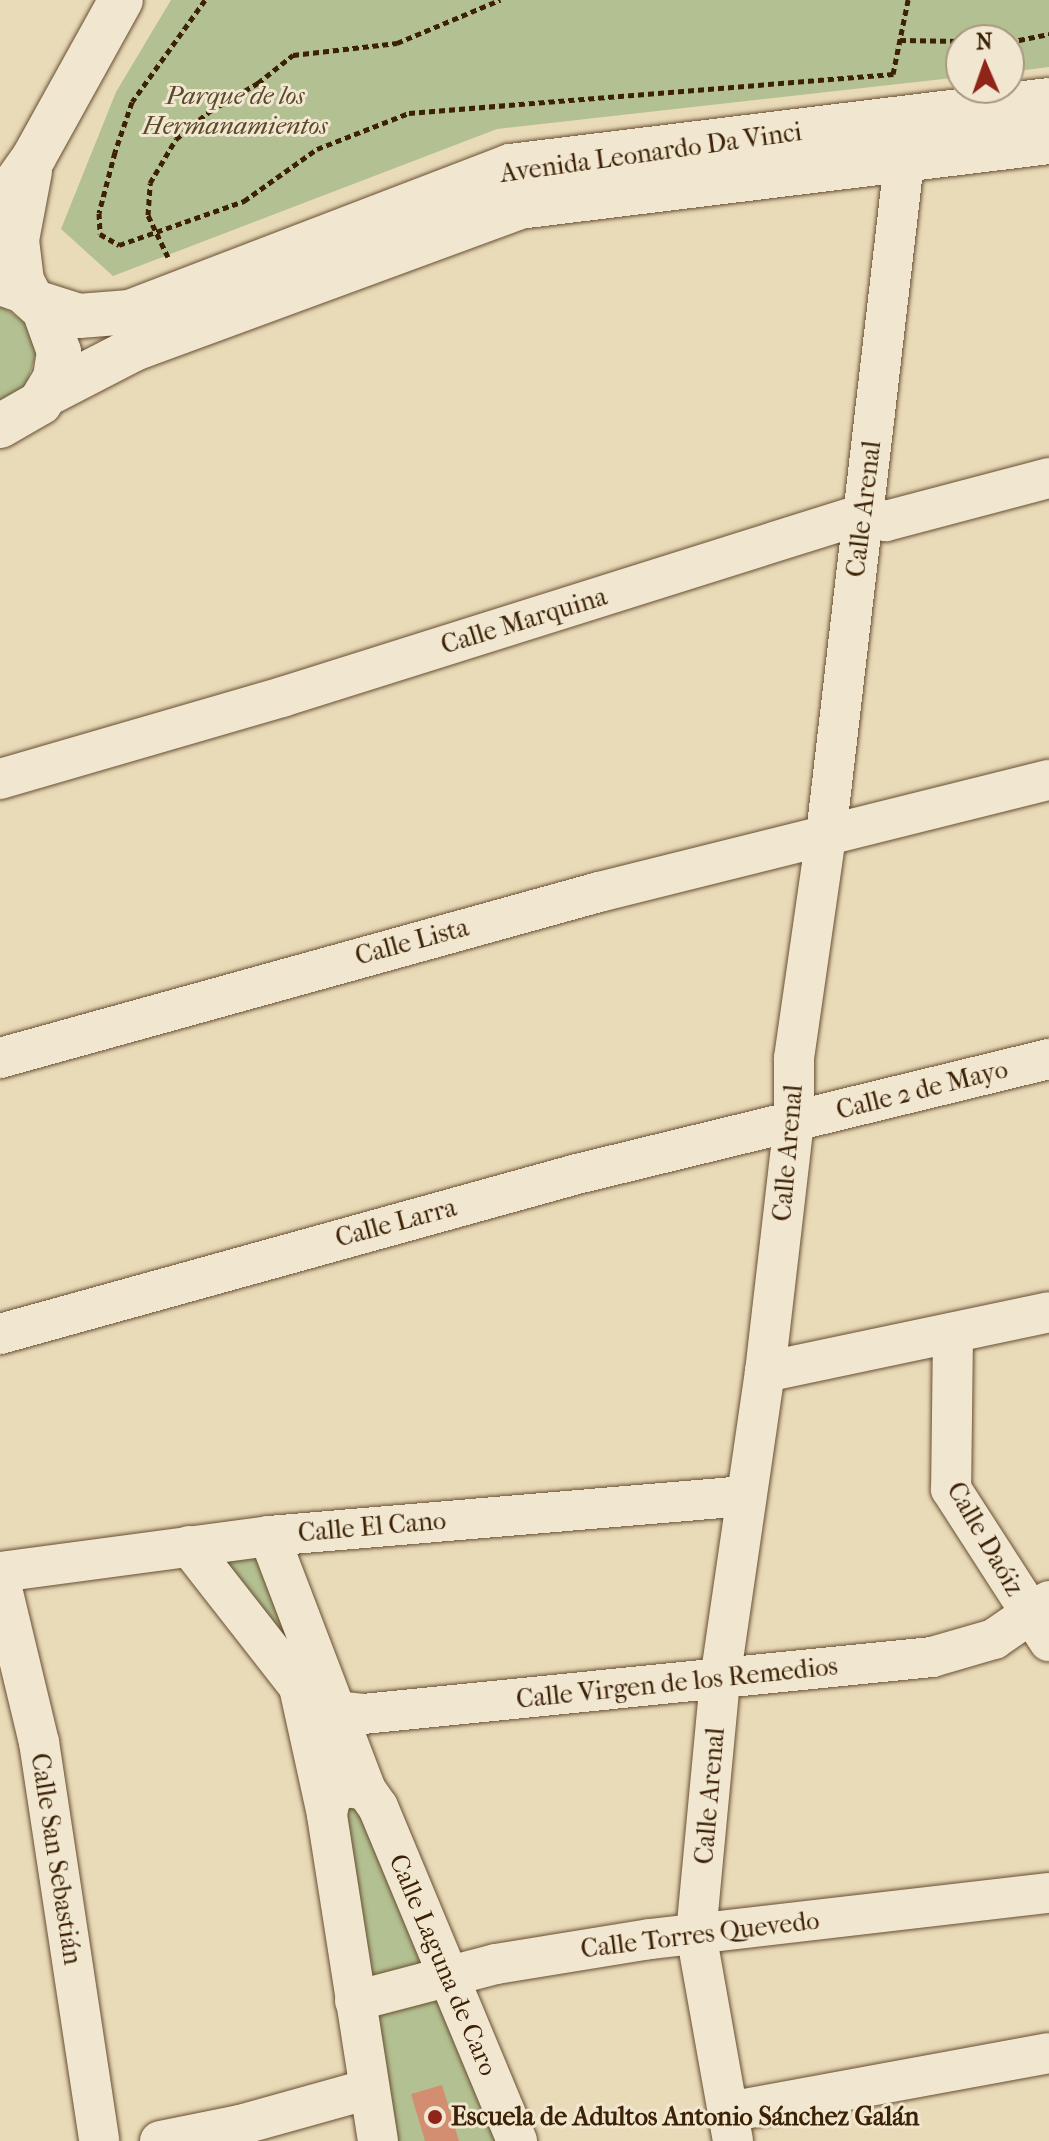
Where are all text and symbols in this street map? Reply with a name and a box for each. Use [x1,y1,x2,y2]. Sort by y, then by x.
north arrow [945,24,1025,104]
text: N [975,29,993,55]
park label: Parque de los Hermanamientos [143,80,327,142]
street label: Avenida Leonardo Da Vinci [498,116,804,190]
street label: Calle Arenal [840,439,888,579]
street label: Calle Marquina [437,581,611,661]
street label: Calle Lista [352,912,472,972]
street label: Calle 2 de Mayo [833,1054,1011,1126]
street label: Calle Arenal [766,1083,810,1223]
street label: Calle Larra [332,1192,460,1254]
street label: Calle Daóiz [940,1477,1030,1601]
street label: Calle El Cano [297,1505,447,1549]
street label: Calle Virgen de los Remedios [515,1651,839,1715]
street label: Calle Arenal [688,1726,732,1866]
street label: Calle San Sebastián [24,1751,88,1967]
street label: Calle Laguna de Caro [382,1849,504,2081]
street label: Calle Torres Quevedo [579,1905,821,1965]
place label: Escuela de Adultos Antonio Sánchez Galán [451,2101,919,2133]
marker: Escuela de Adultos Antonio Sánchez Galán [426,2108,444,2126]

